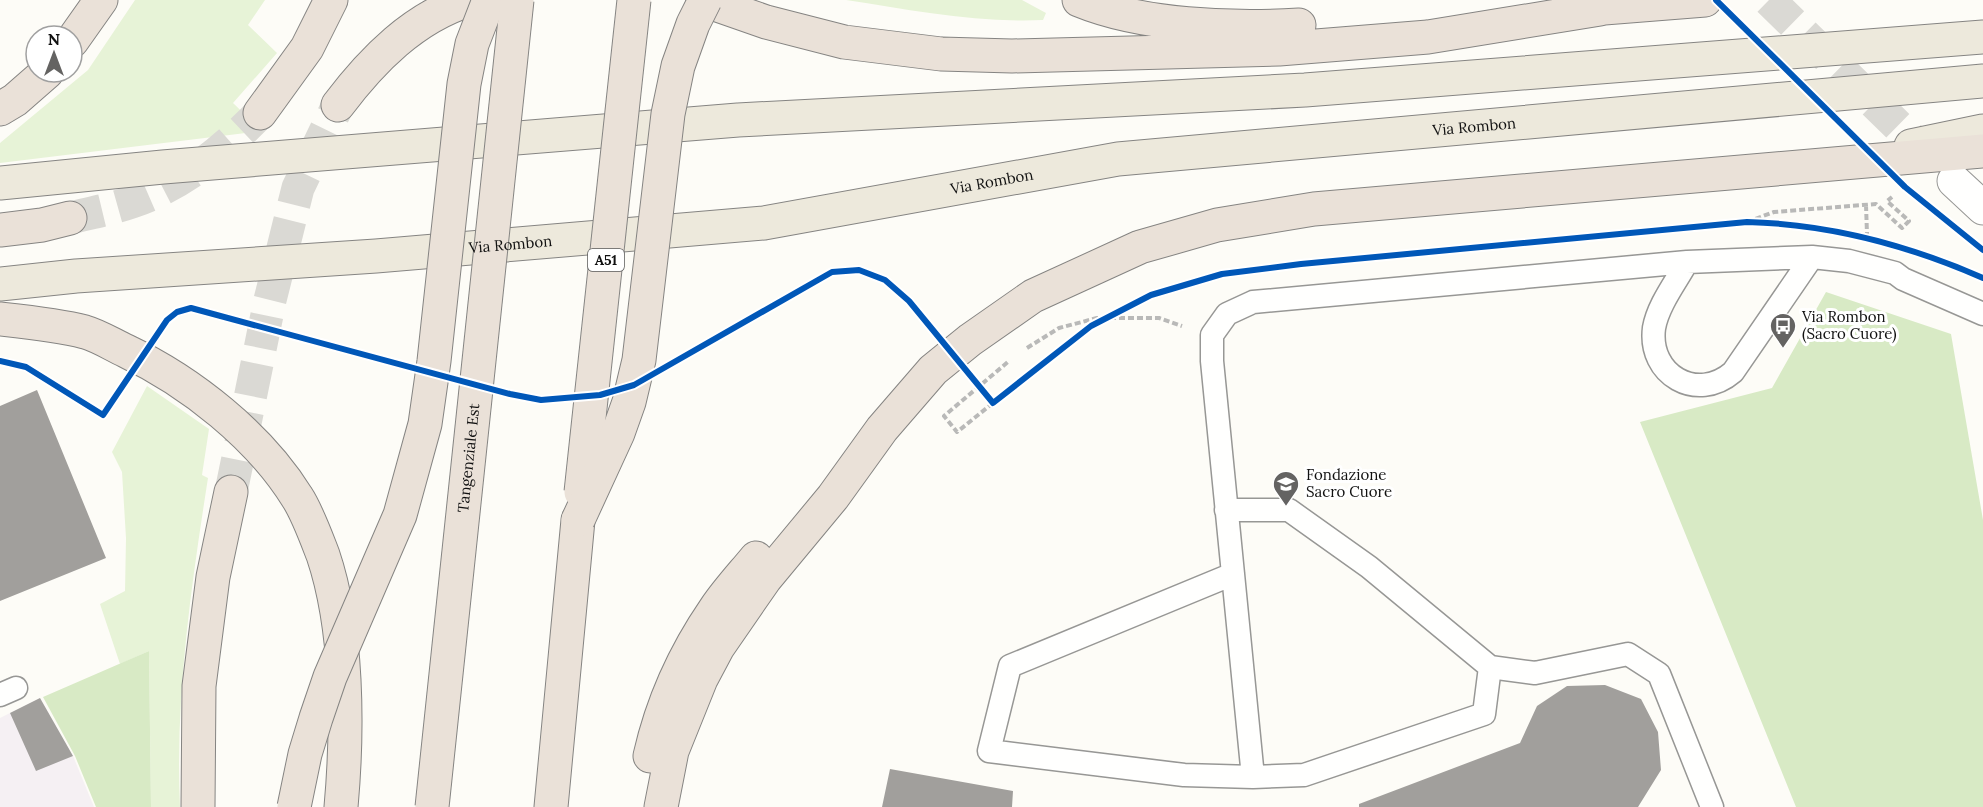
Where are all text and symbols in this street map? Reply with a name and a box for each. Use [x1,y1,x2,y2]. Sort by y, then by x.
north arrow [24,24,84,84]
text: N [48,29,60,49]
street label: Via Rombon [1431,113,1517,140]
street label: Via Rombon [948,165,1035,198]
street label: Via Rombon [467,231,553,257]
road number: A51 [588,249,624,271]
place label: Via Rombon (Sacro Cuore) [1801,307,1897,344]
bus stop icon: Via Rombon (Sacro Cuore) [1768,311,1798,349]
street label: Tangenziale Est [453,402,483,513]
place label: Fondazione Sacro Cuore [1306,465,1392,501]
school or university icon: Fondazione Sacro Cuore [1271,469,1301,507]

